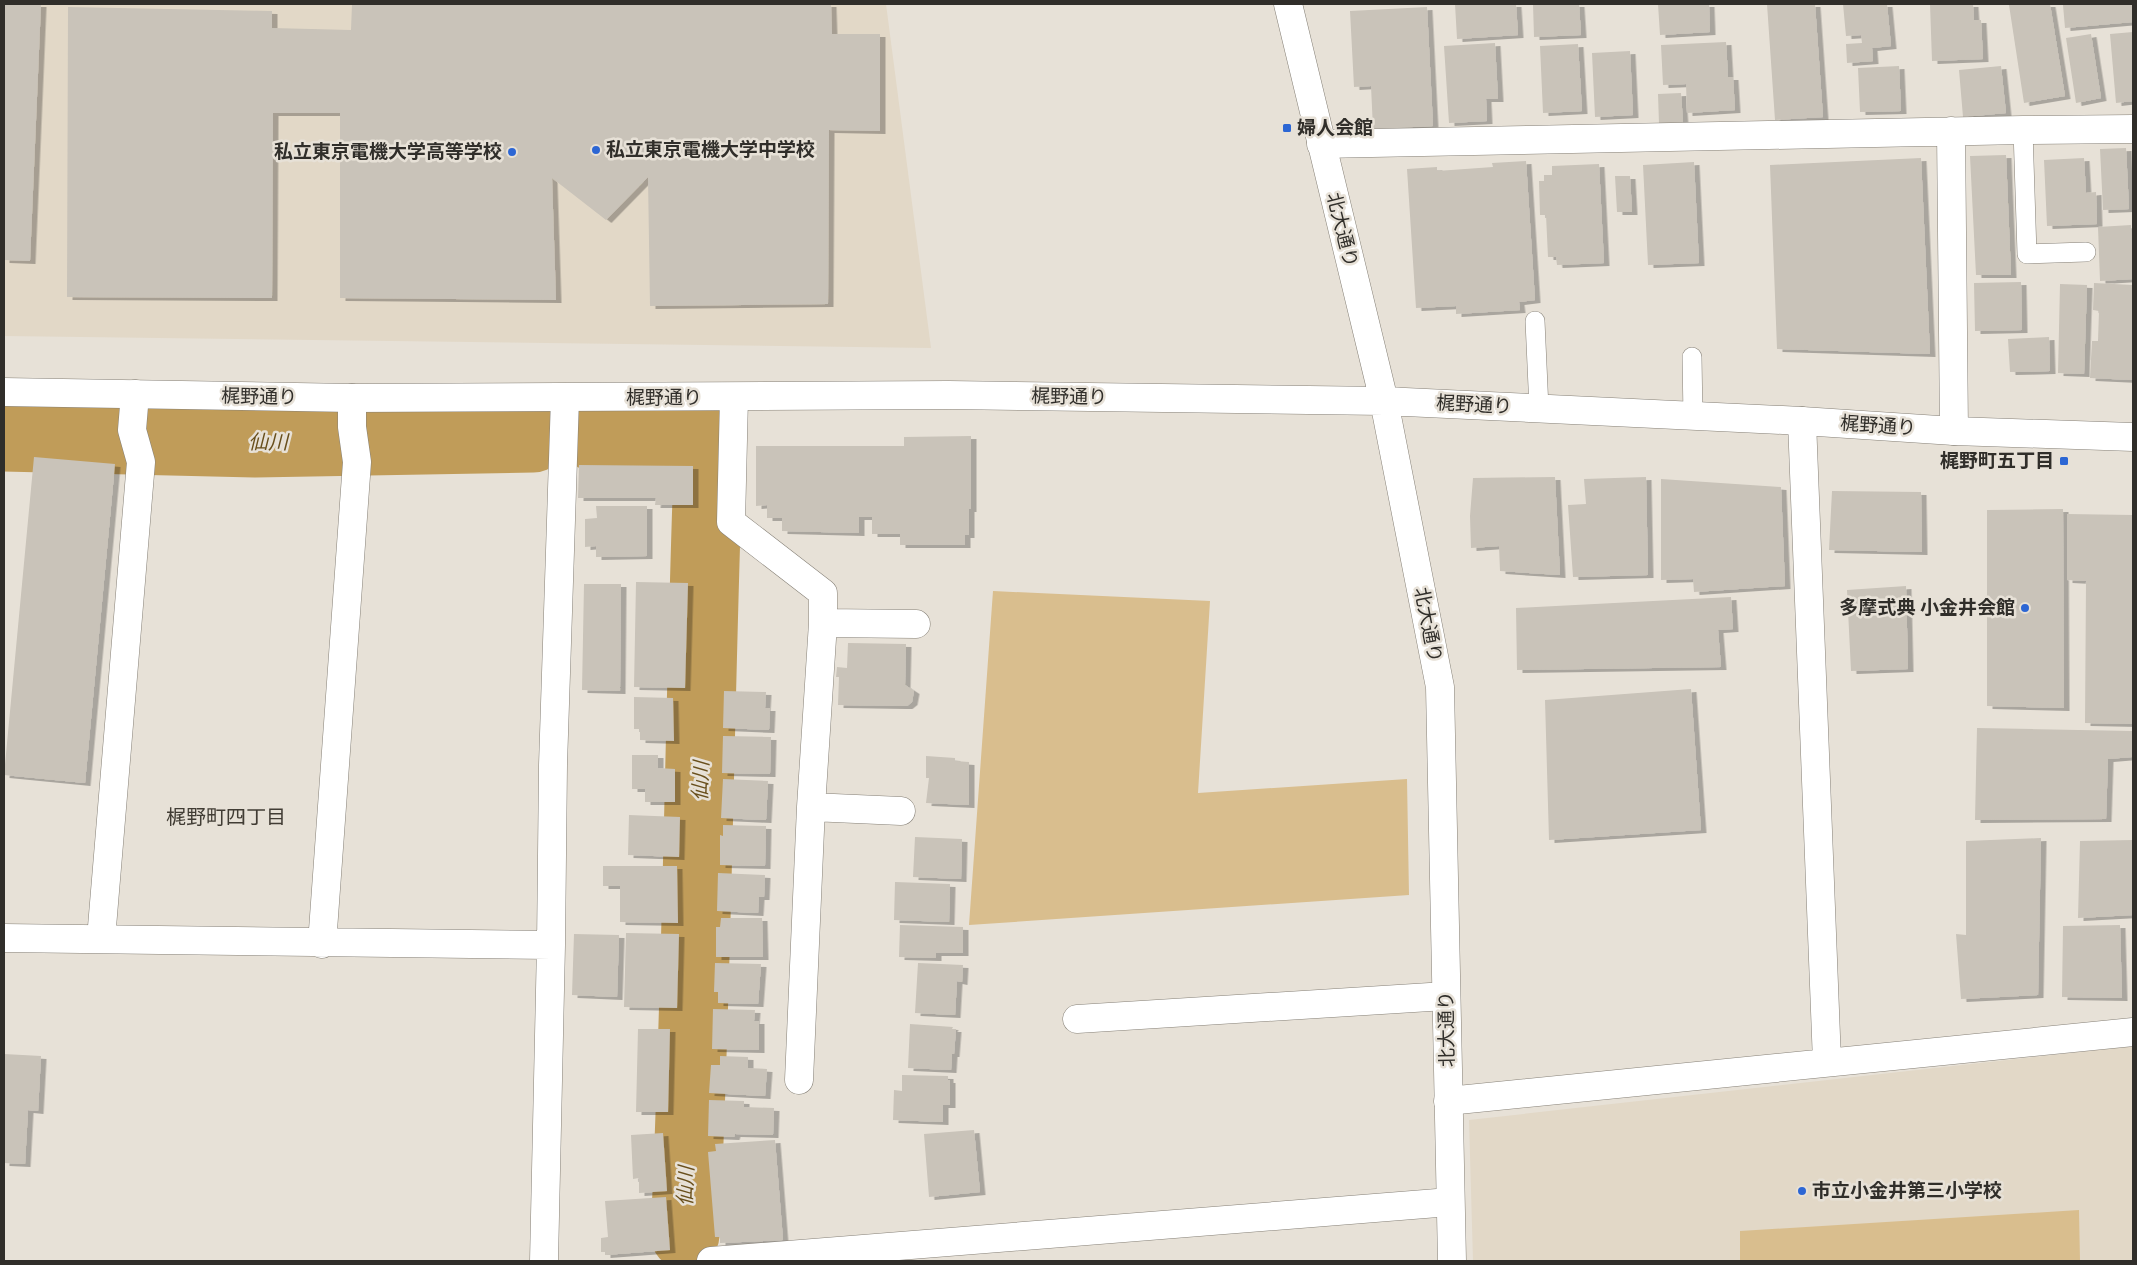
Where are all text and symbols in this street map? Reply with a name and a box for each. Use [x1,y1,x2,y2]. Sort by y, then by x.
place label: 婦人会館 [1297,117,1373,139]
marker: 婦人会館 [1281,122,1293,134]
place label: 私立東京電機大学中学校 [606,139,815,161]
place label: 私立東京電機大学高等学校 [274,141,502,163]
marker: 私立東京電機大学中学校 [590,144,602,156]
marker: 私立東京電機大学高等学校 [506,146,518,158]
street label: 北大通り [1322,190,1362,270]
street label: 梶野通り [221,385,297,409]
street label: 梶野通り [1031,385,1107,409]
street label: 梶野通り [626,387,702,409]
street label: 梶野通り [1435,392,1513,418]
street label: 梶野通り [1839,412,1917,440]
water label: 仙川 [248,431,290,454]
place label: 梶野町五丁目 [1940,450,2054,472]
marker: 梶野町五丁目 [2058,455,2070,467]
street label: 北大通り [1410,586,1446,664]
place label: 多摩式典 小金井会館 [1839,597,2015,619]
marker: 多摩式典 小金井会館 [2019,602,2031,614]
water label: 仙川 [689,759,713,801]
district label: 梶野町四丁目 [166,806,286,829]
street label: 北大通り [1435,991,1459,1067]
water label: 仙川 [674,1164,698,1206]
place label: 市立小金井第三小学校 [1812,1180,2002,1202]
marker: 市立小金井第三小学校 [1796,1185,1808,1197]

